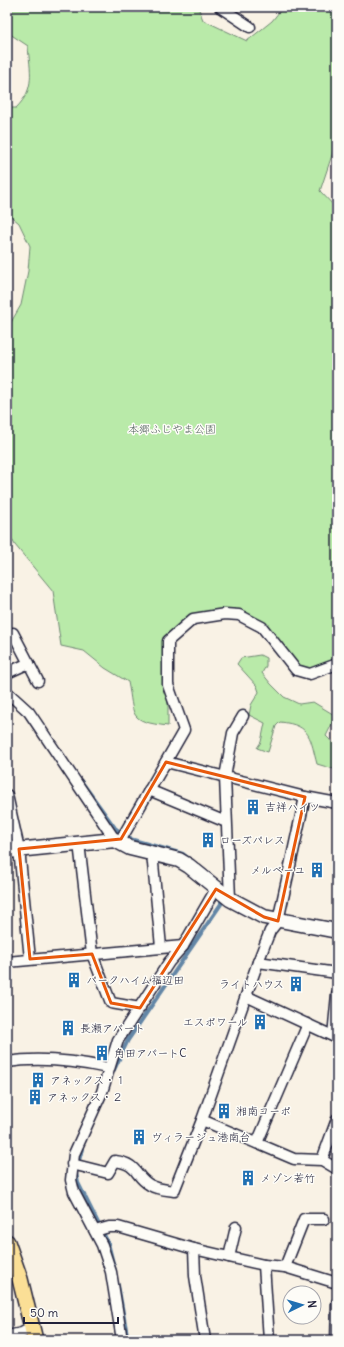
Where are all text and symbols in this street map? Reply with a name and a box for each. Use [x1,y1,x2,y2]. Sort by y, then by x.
park label: 本郷ふじやま公園 [128,422,216,436]
building icon: 吉祥ハイツ [244,798,262,816]
place label: 吉祥ハイツ [265,800,320,814]
building icon: ローズパレス [199,831,217,849]
place label: ローズパレス [220,833,285,847]
building icon: メルベーユ [308,861,326,879]
place label: メルベーユ [250,863,305,877]
building icon: パークハイム福辺田 [65,971,83,989]
place label: パークハイム福辺田 [86,973,184,987]
building icon: ライトハウス [287,975,305,993]
place label: ライトハウス [219,977,284,991]
building icon: エスポワール [251,1013,269,1031]
place label: エスポワール [183,1015,248,1029]
building icon: 長瀬アパート [59,1019,77,1037]
place label: 長瀬アパート [80,1021,145,1035]
building icon: 角田アパートC [93,1044,111,1062]
place label: 角田アパートC [114,1046,187,1060]
building icon: アネックス・１ [29,1071,47,1089]
place label: アネックス・１ [50,1073,126,1087]
building icon: アネックス・２ [26,1088,44,1106]
place label: アネックス・２ [47,1090,123,1104]
building icon: 湘南コーポ [215,1102,233,1120]
place label: 湘南コーポ [236,1104,291,1118]
building icon: ヴィラージュ港南台 [130,1128,148,1146]
place label: ヴィラージュ港南台 [151,1130,250,1144]
building icon: メゾン若竹 [239,1169,257,1187]
place label: メゾン若竹 [260,1171,315,1185]
north arrow [282,1285,322,1325]
scale bar [24,1299,118,1325]
text: N [305,1300,319,1309]
text: 50 m [30,1305,59,1320]

